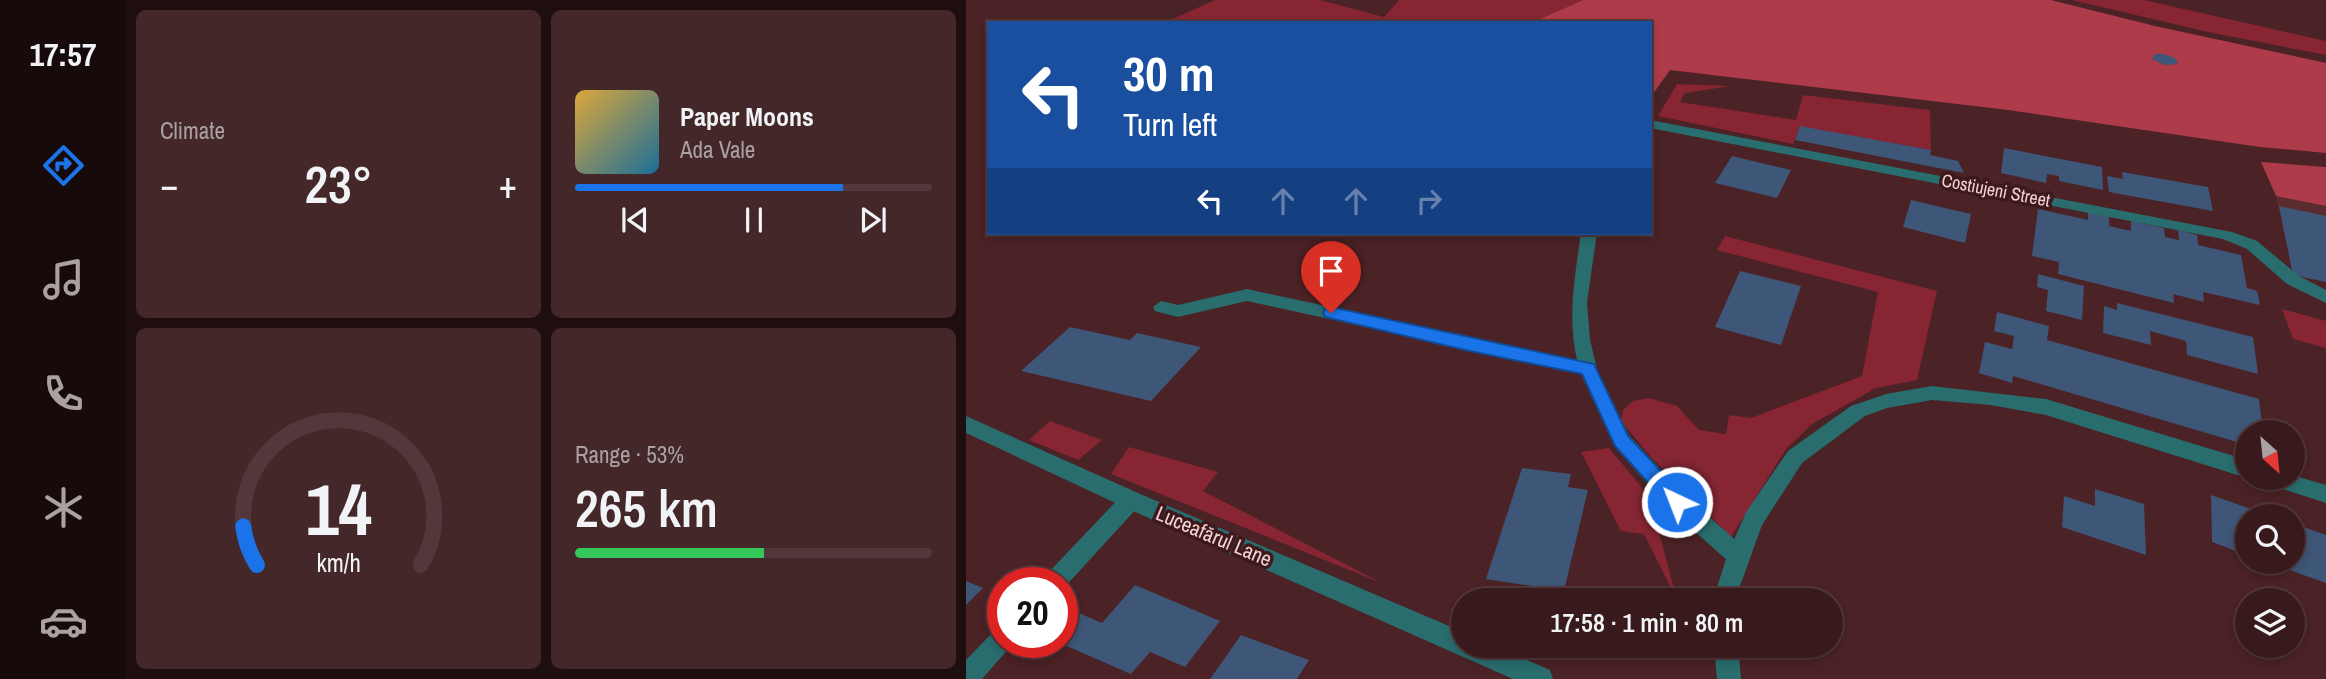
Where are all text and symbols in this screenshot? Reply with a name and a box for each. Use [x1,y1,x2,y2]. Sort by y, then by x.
text: 17:57 [29,33,97,76]
text: 30 m [1123,40,1215,106]
icon: left [1008,49,1099,140]
text: Paper Moons [680,99,814,134]
text: Turn left [1123,103,1217,146]
text: Climate [160,115,225,146]
text: Ada Vale [680,134,755,165]
icon: directions [39,141,88,190]
text: 23° [304,149,373,219]
text: − [160,159,178,210]
text: + [499,159,517,210]
street label: Costiujeni Street [1940,167,2052,213]
icon: left [1191,182,1229,220]
icon: ahead [1264,182,1302,220]
icon: ahead [1337,182,1375,220]
icon: right [1410,182,1448,220]
icon: previous [616,201,654,239]
icon: pause [735,201,773,239]
icon: next [854,201,892,239]
pin [1301,241,1361,313]
icon: arrive [1312,252,1350,290]
icon: music [39,255,88,304]
icon: phone [39,369,88,418]
north arrow [2235,420,2305,490]
map controls [2235,420,2305,658]
text: Range · 53% [575,439,684,470]
text: 14 [305,460,372,558]
position arrow [1640,465,1714,539]
text: 265 km [575,473,718,543]
icon: climate [39,483,88,532]
street label: Luceafărul Lane [1151,499,1277,573]
button: search [2235,504,2305,574]
text: km/h [316,545,361,579]
speed limit sign: 20 [987,567,1078,658]
button: layers [2235,588,2305,658]
icon: car [39,597,88,646]
text: 17:58 · 1 min · 80 m [1551,605,1743,640]

